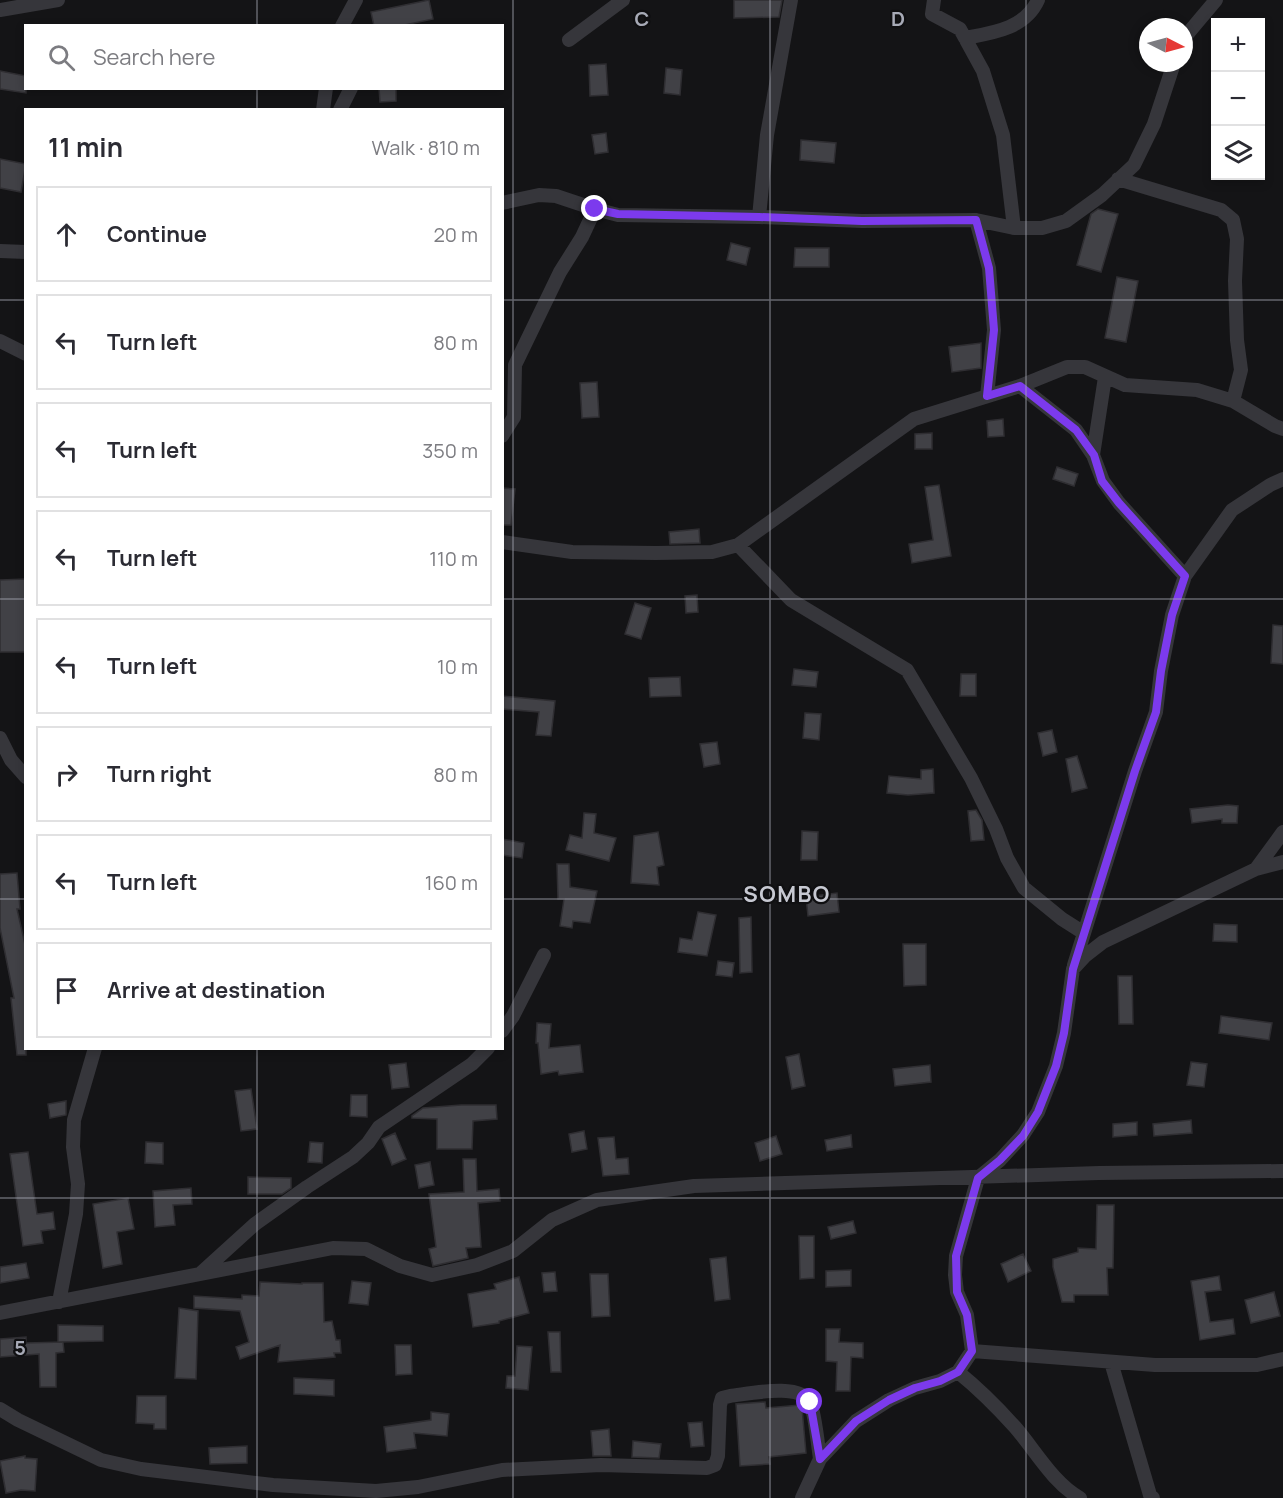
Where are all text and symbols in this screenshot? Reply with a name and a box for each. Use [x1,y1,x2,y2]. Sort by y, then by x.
text: C [635,5,649,32]
text: D [891,5,905,32]
north arrow [1139,18,1193,72]
map controls [1211,18,1265,180]
button: + [1211,18,1265,72]
search box [24,24,504,90]
icon: search [45,41,78,74]
text: Search here [93,42,215,72]
button: − [1211,72,1265,126]
button: layers [1211,126,1265,180]
text: 11 min [48,129,123,165]
text: Walk · 810 m [371,134,480,161]
route end [581,195,607,221]
icon: ahead [50,218,83,251]
text: Continue [107,219,207,249]
text: 20 m [433,221,478,248]
icon: left [50,326,83,359]
text: Turn left [107,327,197,357]
text: 80 m [433,329,478,356]
icon: left [50,434,83,467]
text: Turn left [107,435,197,465]
text: 350 m [422,437,478,464]
icon: left [50,542,83,575]
text: Turn left [107,543,197,573]
text: 110 m [429,545,478,572]
icon: left [50,650,83,683]
text: Turn left [107,651,197,681]
text: 10 m [437,653,478,680]
icon: right [50,758,83,791]
text: Turn right [107,759,212,789]
text: 80 m [433,761,478,788]
icon: left [50,866,83,899]
text: Turn left [107,867,197,897]
text: 160 m [425,869,478,896]
district label: SOMBO [743,879,831,909]
icon: arrive [50,974,83,1007]
text: Arrive at destination [107,975,325,1005]
text: 5 [14,1334,26,1361]
route start [796,1388,822,1414]

